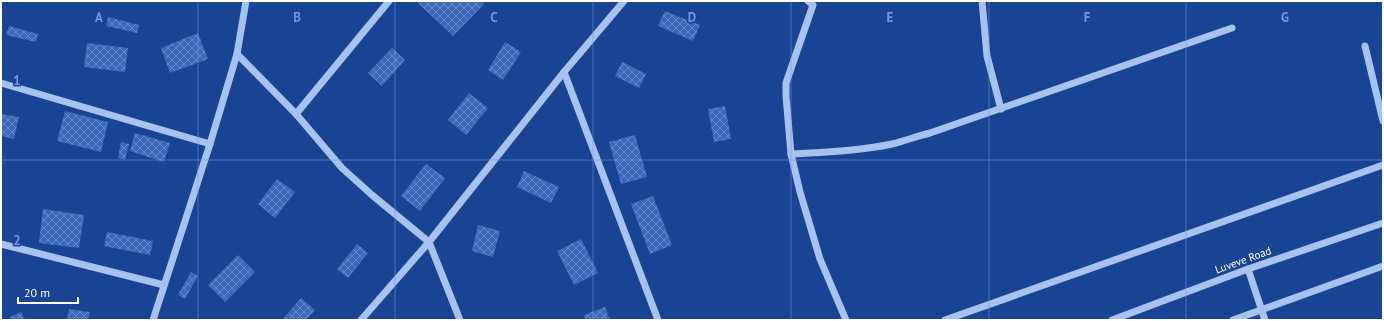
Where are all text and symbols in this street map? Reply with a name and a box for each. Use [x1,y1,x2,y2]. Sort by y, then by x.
text: A [95,9,103,26]
text: B [293,9,301,26]
text: C [490,9,498,26]
text: D [688,9,696,26]
text: E [887,9,894,26]
text: F [1084,9,1091,26]
text: G [1281,9,1289,26]
text: 1 [13,72,21,89]
text: 2 [13,232,21,249]
street label: Luveve Road [1213,243,1273,277]
scale bar [18,279,78,305]
text: 20 m [24,285,50,300]

